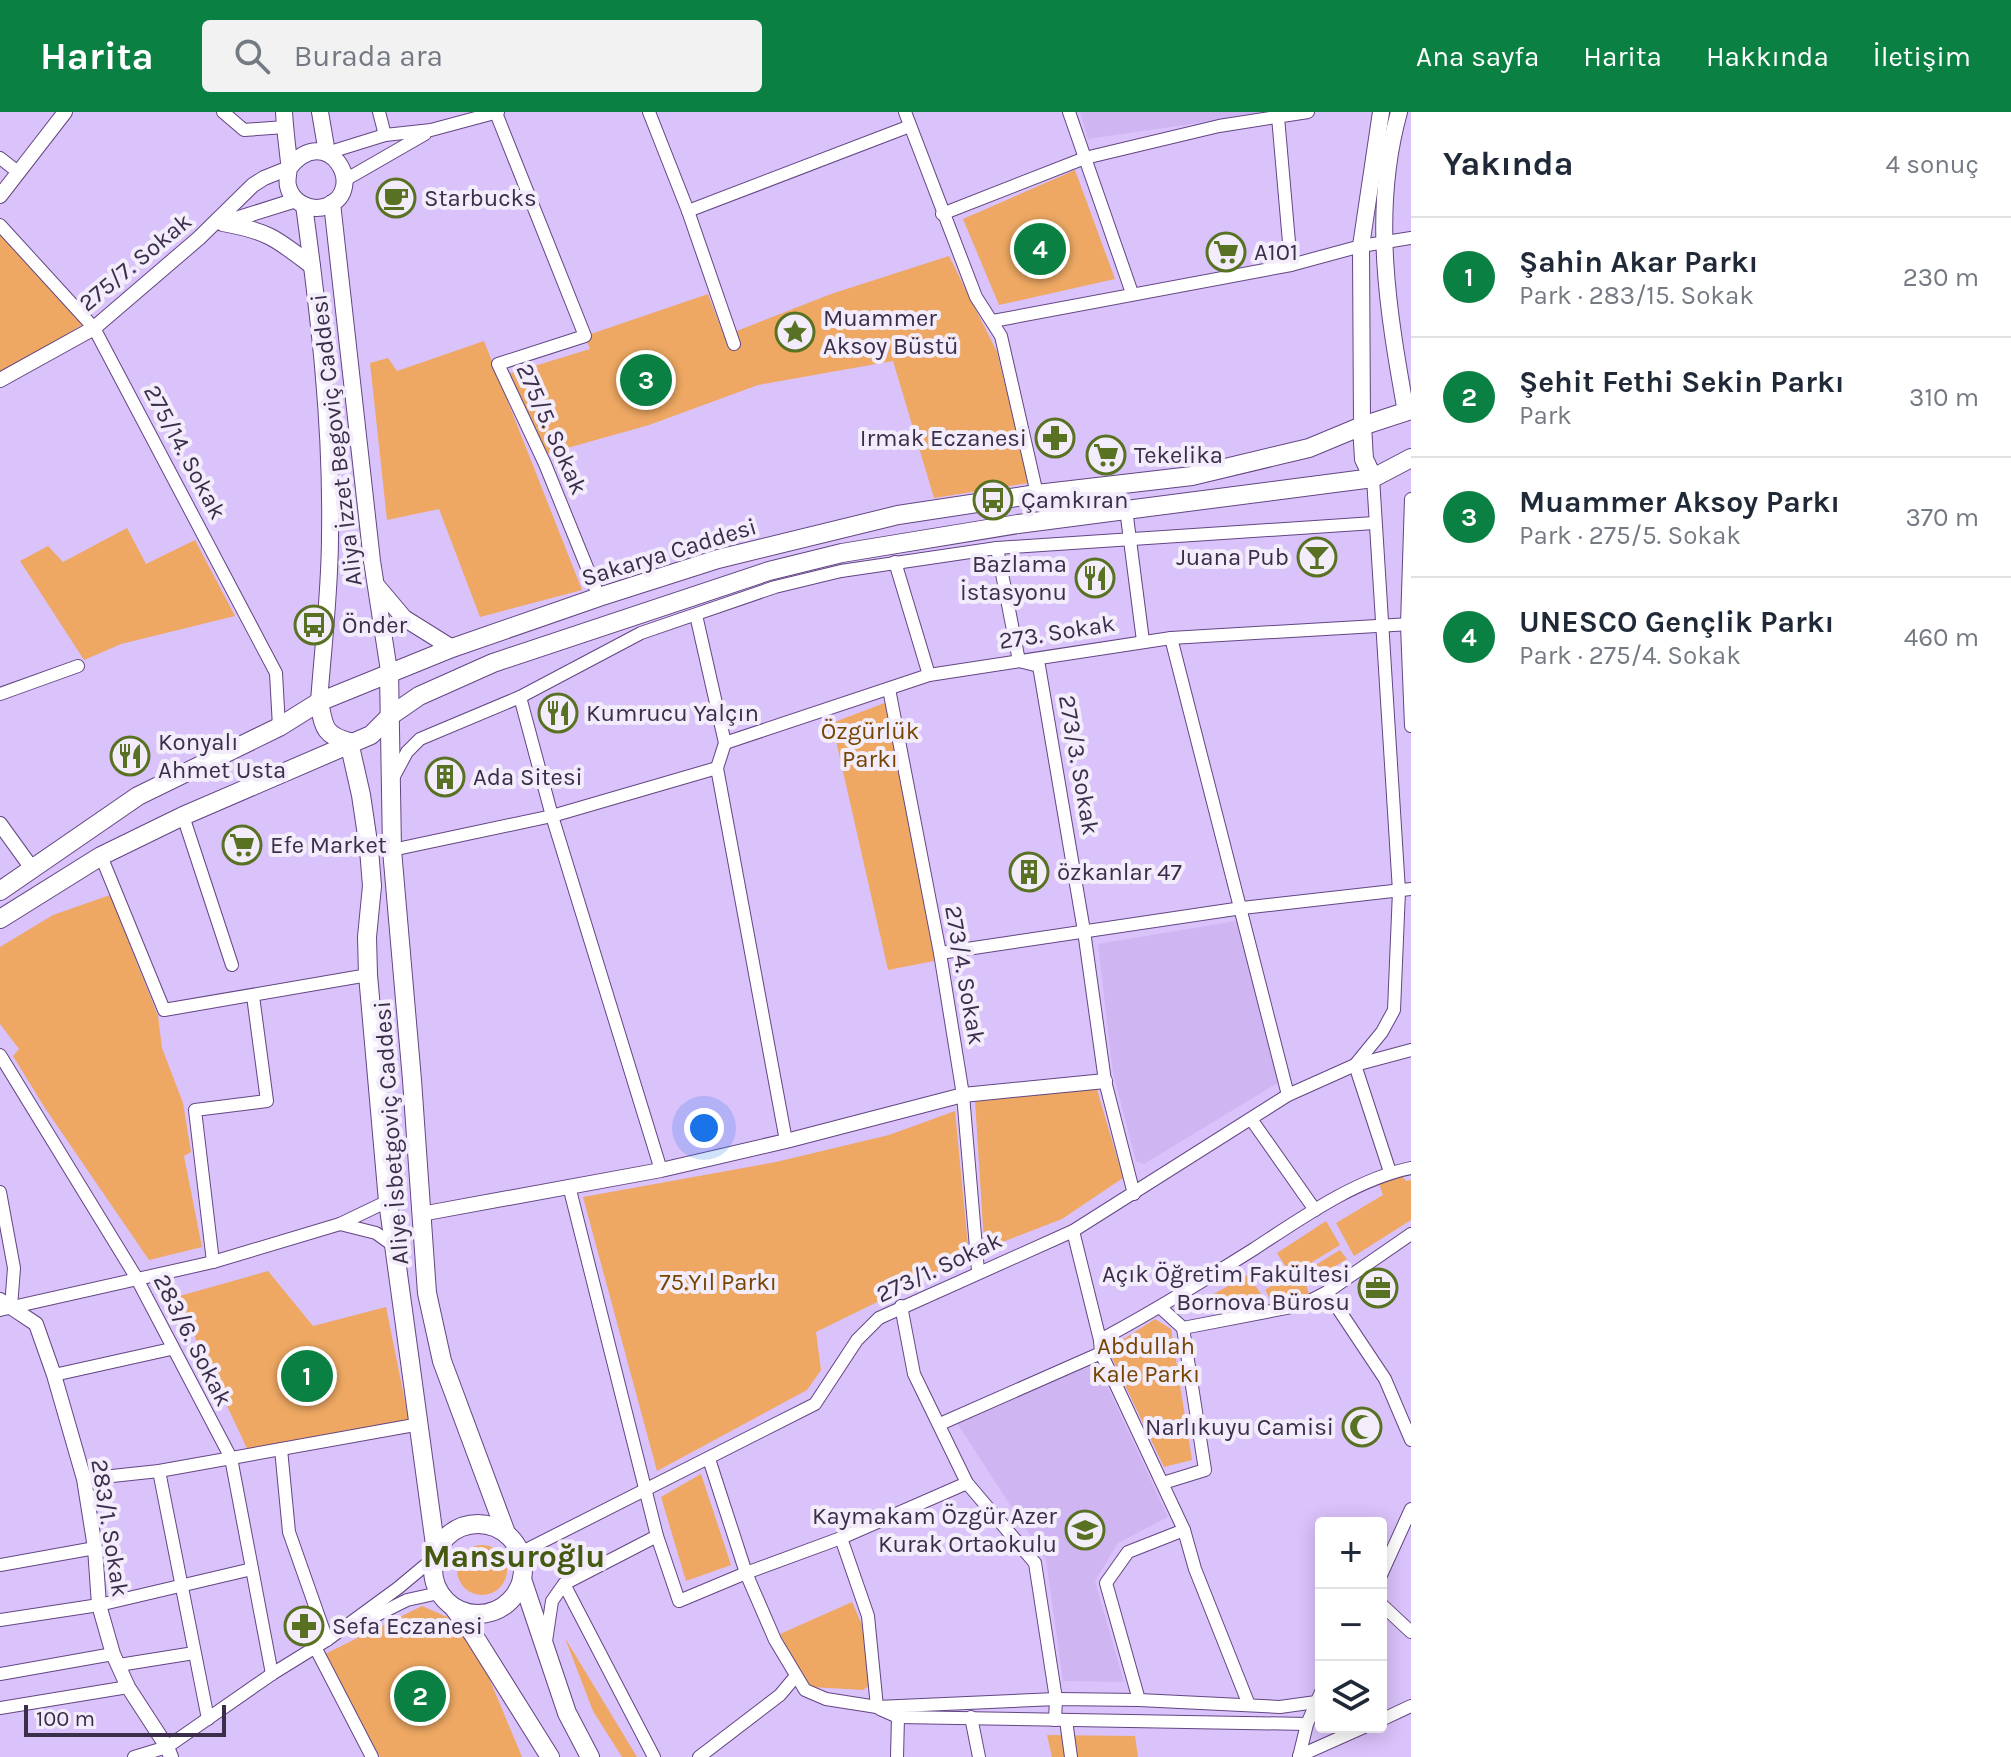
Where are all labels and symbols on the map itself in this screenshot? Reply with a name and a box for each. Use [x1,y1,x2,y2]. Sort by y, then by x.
cafe icon: Starbucks [375,177,417,219]
place label: Starbucks [424,184,537,212]
street label: 275/7. Sokak [73,207,197,317]
pin: 4 [1014,219,1066,279]
supermarket icon: A101 [1205,231,1247,273]
place label: A101 [1254,238,1298,266]
street label: Aliya İzzet Begoviç Caddesi [304,292,368,588]
place label: Muammer Aksoy Büstü [823,304,959,360]
place icon: Muammer Aksoy Büstü [774,311,816,353]
pin: 3 [620,350,672,410]
street label: 275/5. Sokak [511,359,593,499]
street label: 275/14. Sokak [138,380,232,524]
pharmacy icon: Irmak Eczanesi [1034,417,1076,459]
place label: Irmak Eczanesi [860,424,1027,452]
supermarket icon: Tekelika [1085,434,1127,476]
place label: Tekelika [1134,441,1223,469]
bus stop icon: Çamkıran [972,479,1014,521]
place label: Çamkıran [1021,486,1128,514]
street label: Sakarya Caddesi [578,512,760,592]
bar icon: Juana Pub [1296,536,1338,578]
place label: Juana Pub [1176,543,1289,571]
place label: Bazlama İstasyonu [960,550,1067,606]
restaurant icon: Bazlama İstasyonu [1074,557,1116,599]
bus stop icon: Önder [293,604,335,646]
street label: 273. Sokak [997,609,1117,655]
place label: Önder [342,611,408,639]
restaurant icon: Kumrucu Yalçın [537,692,579,734]
street label: 273/3. Sokak [1053,693,1105,837]
place label: Kumrucu Yalçın [586,699,759,727]
park label: Özgürlük Parkı [821,717,919,773]
place label: Konyalı Ahmet Usta [158,728,286,784]
restaurant icon: Konyalı Ahmet Usta [109,735,151,777]
building icon: Ada Sitesi [424,756,466,798]
place label: Ada Sitesi [473,763,583,791]
supermarket icon: Efe Market [221,824,263,866]
place label: Efe Market [270,831,387,859]
building icon: özkanlar 47 [1008,851,1050,893]
place label: özkanlar 47 [1057,858,1182,886]
street label: 273/4. Sokak [939,903,991,1047]
street label: Aliye İsbetgoviç Caddesi [368,1000,414,1266]
your location [684,1108,724,1148]
street label: 273/1. Sokak [872,1226,1006,1308]
place label: Açık Öğretim Fakültesi Bornova Bürosu [1102,1260,1350,1316]
office icon: Açık Öğretim Fakültesi Bornova Bürosu [1357,1267,1399,1309]
park label: 75.Yıl Parkı [659,1268,777,1296]
street label: 283/6. Sokak [148,1269,238,1411]
park label: Abdullah Kale Parkı [1092,1332,1200,1388]
pin: 1 [281,1346,333,1406]
mosque icon: Narlıkuyu Camisi [1341,1406,1383,1448]
place label: Narlıkuyu Camisi [1145,1413,1334,1441]
street label: 283/1. Sokak [85,1457,135,1599]
place label: Kaymakam Özgür Azer Kurak Ortaokulu [812,1502,1057,1558]
school or university icon: Kaymakam Özgür Azer Kurak Ortaokulu [1064,1509,1106,1551]
district label: Mansuroğlu [423,1538,605,1575]
pharmacy icon: Sefa Eczanesi [283,1605,325,1647]
place label: Sefa Eczanesi [332,1612,483,1640]
pin: 2 [394,1666,446,1726]
scale bar [24,1701,226,1737]

